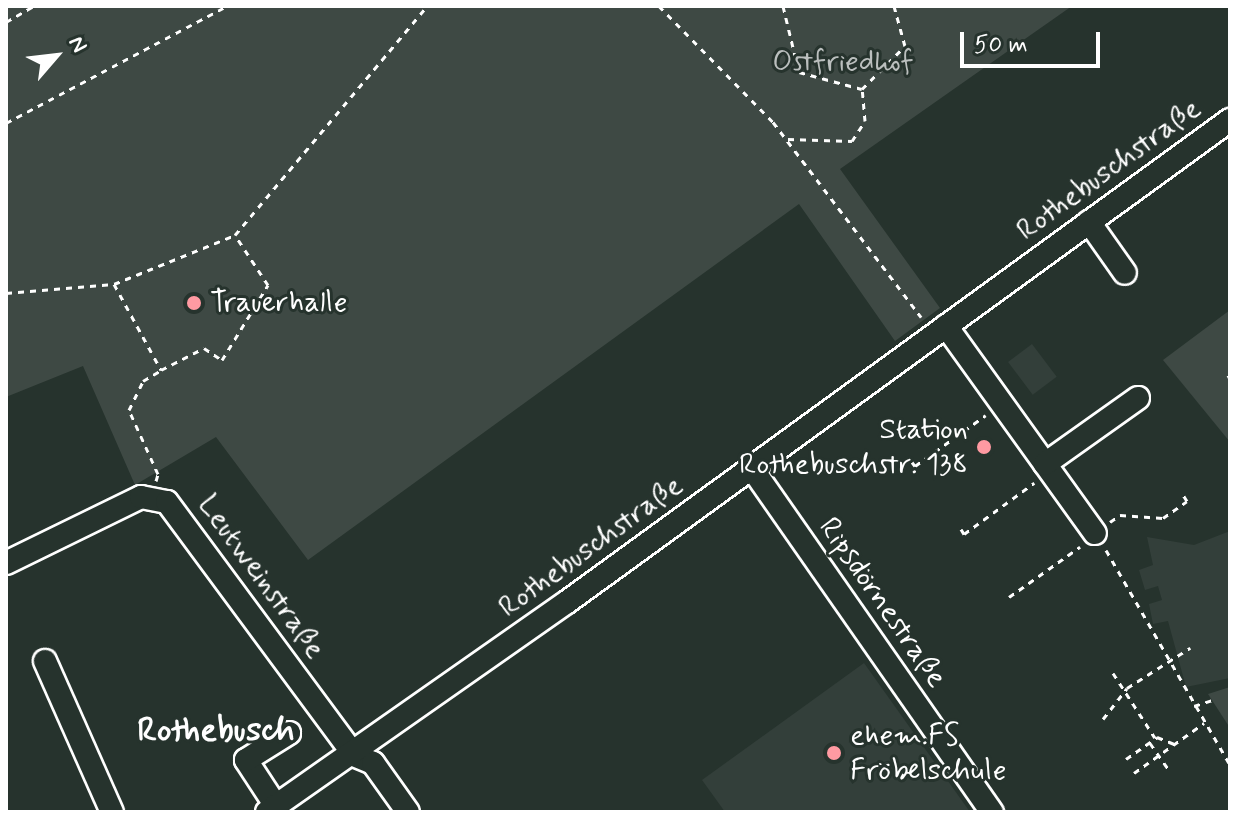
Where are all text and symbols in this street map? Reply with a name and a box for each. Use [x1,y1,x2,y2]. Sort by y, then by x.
north arrow [16,16,96,96]
scale bar [964,16,1104,66]
text: 50 m [974,30,1028,61]
text: N [61,32,93,58]
park label: Ostfriedhof [772,44,914,80]
street label: Rothebuschstraße [1010,91,1208,249]
place label: Trauerhalle [210,285,347,321]
marker: Trauerhalle [185,294,203,312]
place label: Station Rothebuschstr. 138 [739,412,968,482]
marker: Station Rothebuschstr. 138 [975,438,993,456]
street label: Rothebuschstraße [492,468,690,626]
street label: Leutweinstraße [189,488,333,666]
street label: Ripsdörnestraße [810,511,954,695]
district label: Rothebusch [137,711,295,751]
place label: ehem.FS Fröbelschule [850,718,1006,788]
marker: ehem.FS Fröbelschule [825,744,843,762]

